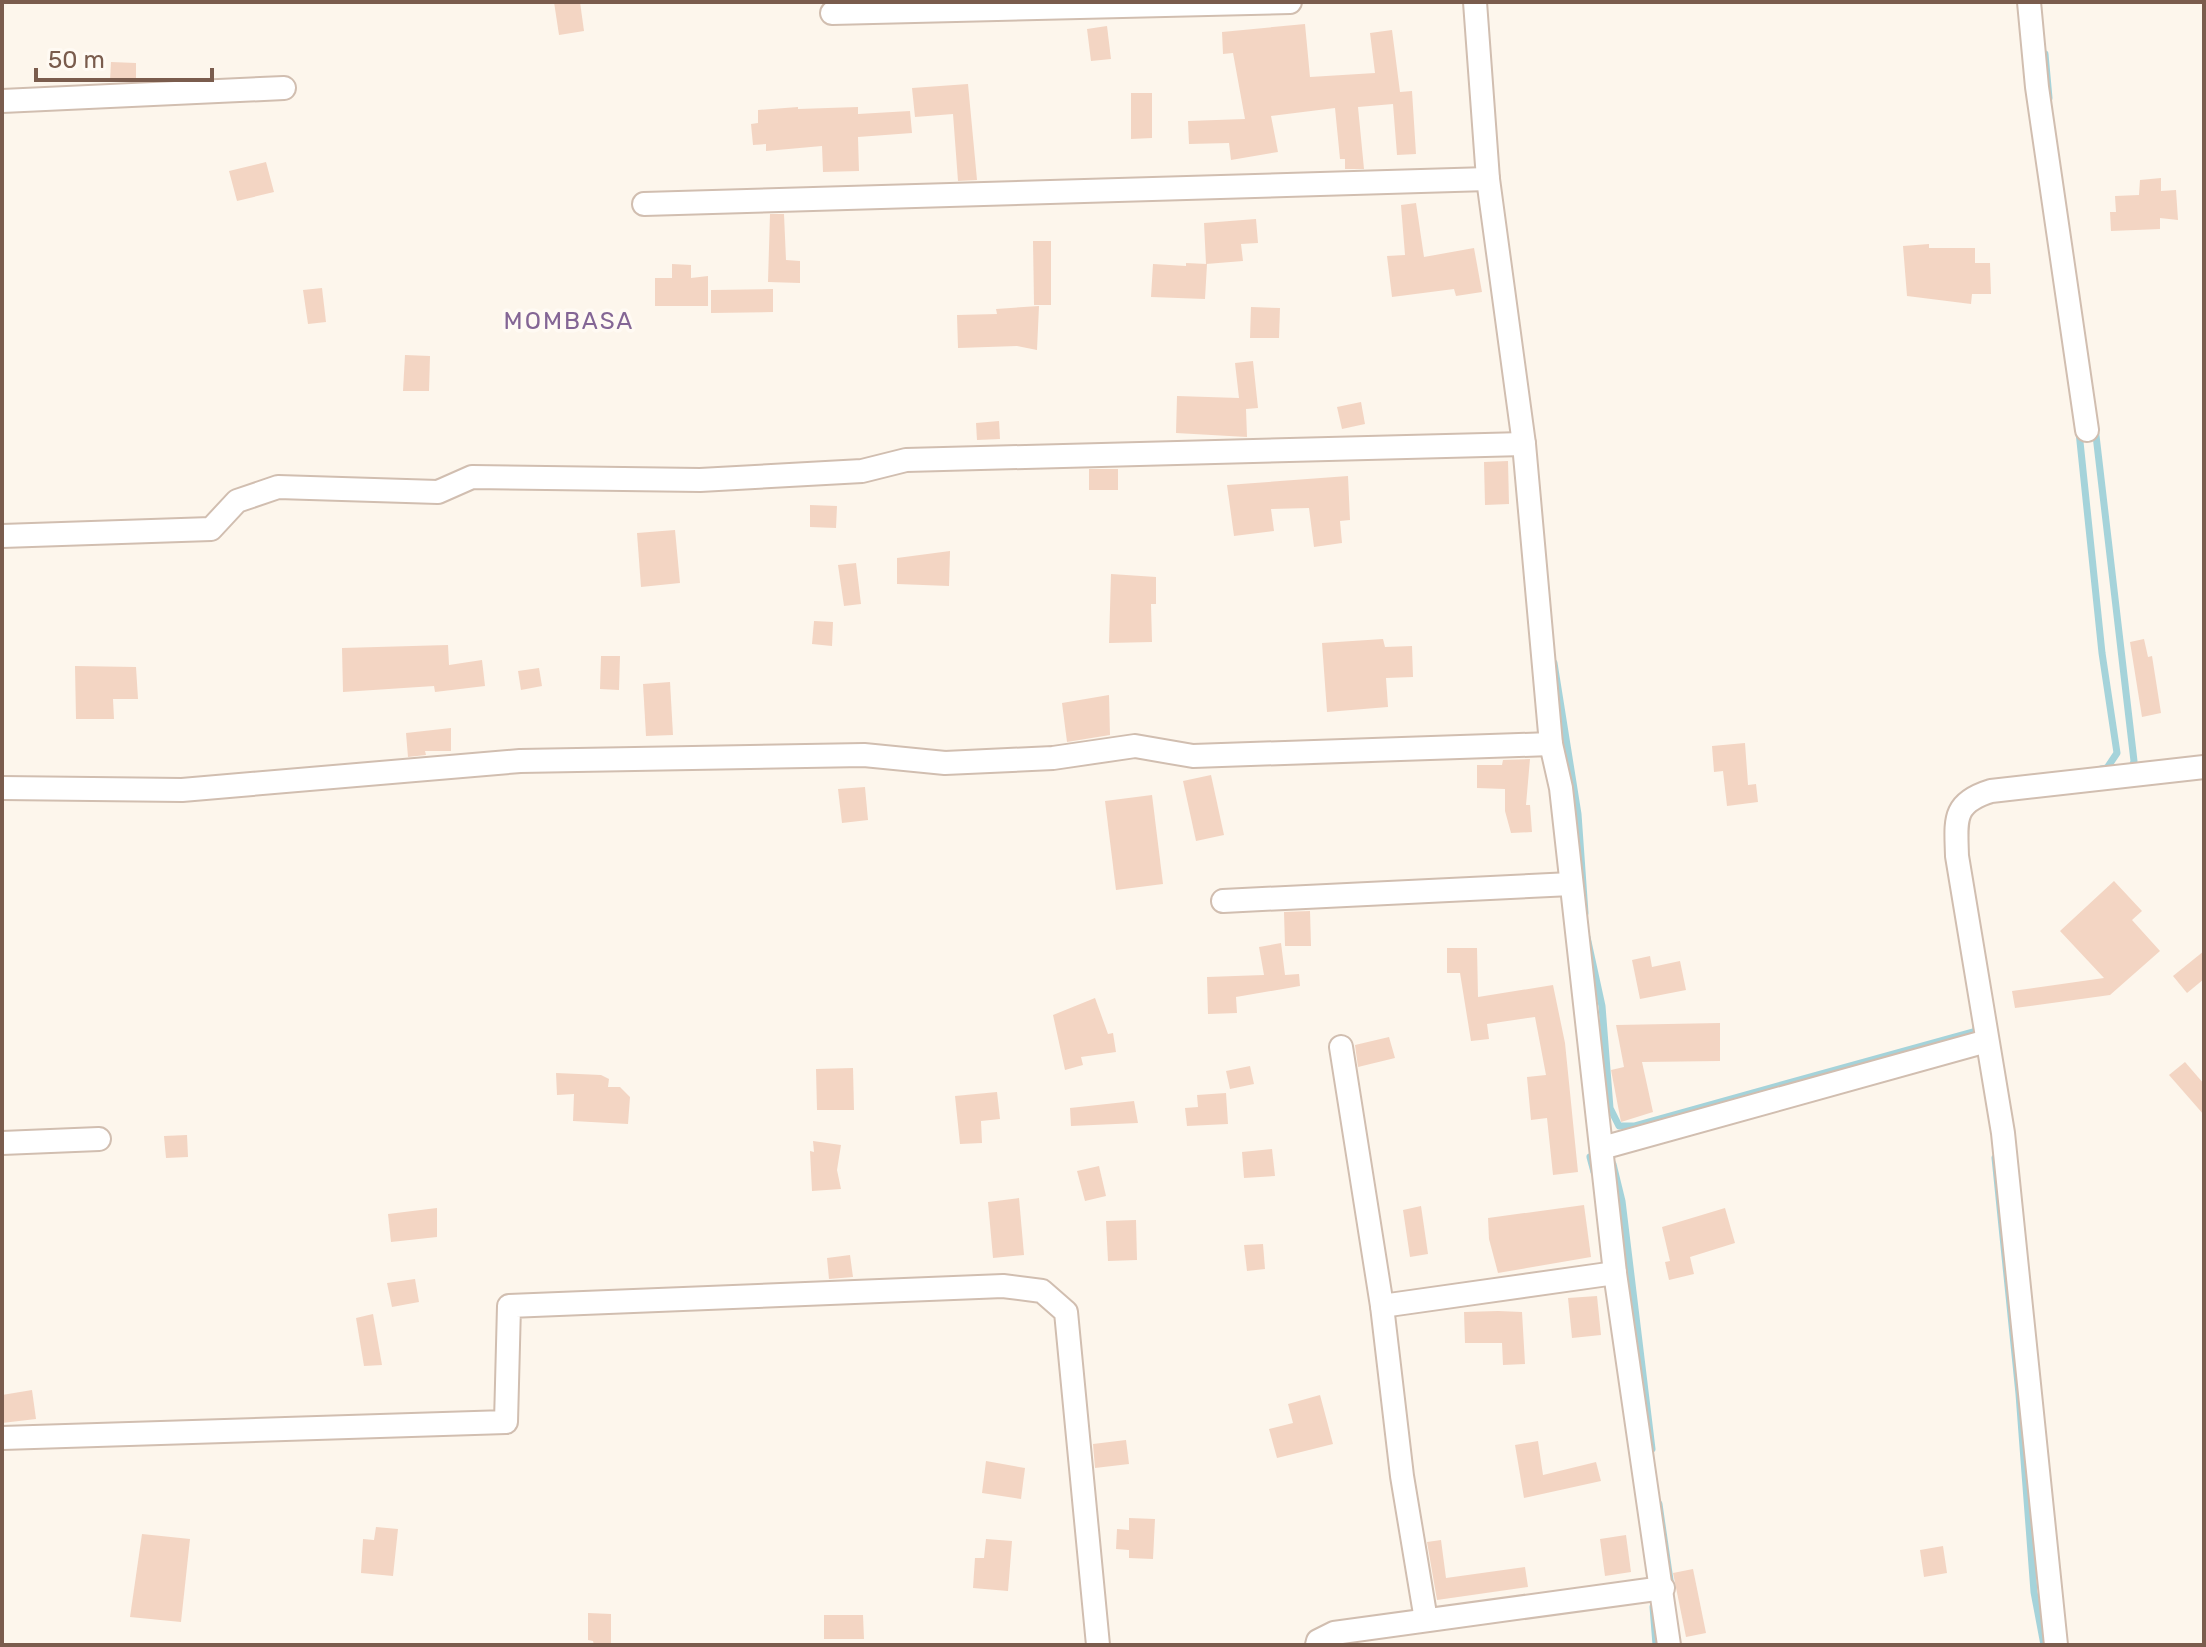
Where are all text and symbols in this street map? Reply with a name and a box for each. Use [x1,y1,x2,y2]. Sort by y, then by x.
scale bar [36,32,212,82]
text: 50 m [48,46,105,74]
district label: MOMBASA [504,307,634,335]

